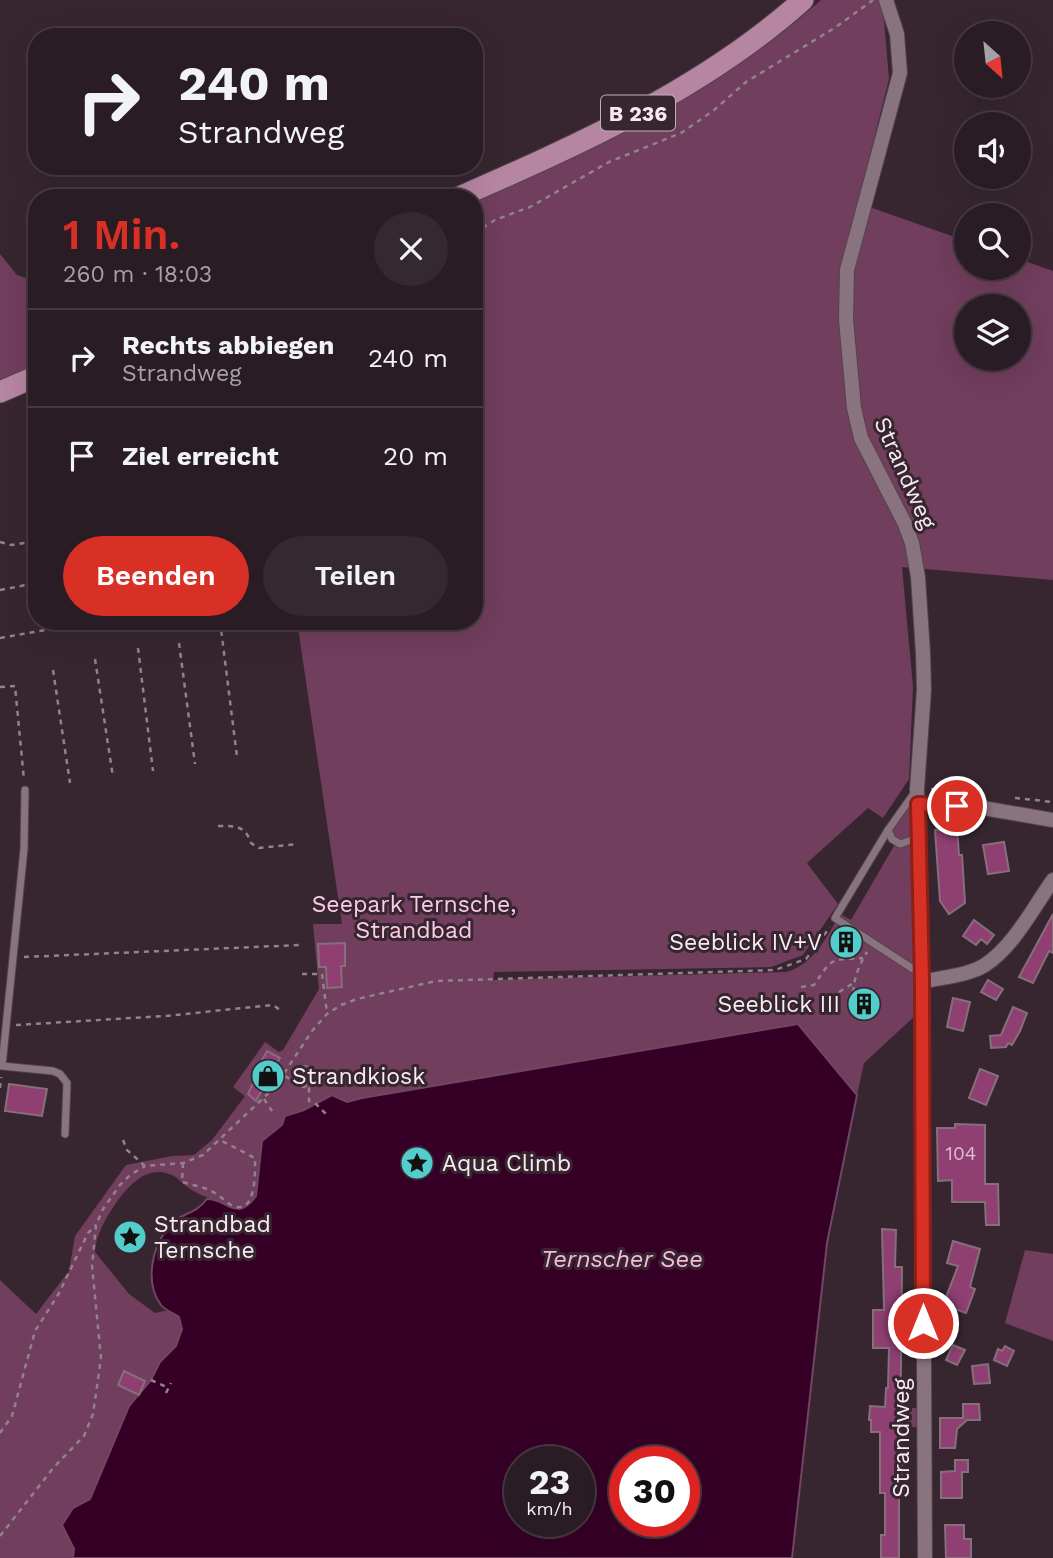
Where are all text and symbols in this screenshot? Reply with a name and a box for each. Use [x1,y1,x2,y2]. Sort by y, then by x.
north arrow [954,21,1031,98]
map controls [954,21,1031,371]
text: 240 m [178,54,330,112]
icon: right [63,56,154,147]
road number: B 236 [601,96,675,130]
button: sound [954,112,1031,189]
text: Strandweg [178,113,344,151]
button: search [954,203,1031,280]
text: 1 Min. [63,210,180,259]
button: close [374,212,448,286]
text: 260 m · 18:03 [63,261,212,288]
button: layers [954,294,1031,371]
text: Rechts abbiegen [122,330,334,360]
icon: right [63,339,101,377]
text: 240 m [368,343,448,373]
text: Strandweg [122,360,242,387]
street label: Strandweg [868,413,942,534]
icon: arrive [63,437,101,475]
text: Ziel erreicht [122,441,279,471]
text: 20 m [383,441,448,471]
button: Beenden [63,536,249,616]
button: Teilen [263,536,448,616]
pin [927,776,987,836]
icon: arrive [938,787,976,825]
park label: Seepark Ternsche, Strandbad [312,891,516,944]
building icon: Seeblick IV+V [827,923,865,961]
place label: Seeblick IV+V [669,929,822,956]
building icon: Seeblick III [845,985,883,1023]
place label: Seeblick III [717,991,840,1018]
shop icon: Strandkiosk [249,1057,287,1095]
place label: Strandkiosk [292,1063,425,1090]
house number: 104 [946,1142,976,1165]
place icon: Aqua Climb [398,1144,436,1182]
place label: Aqua Climb [442,1150,571,1177]
place label: Strandbad Ternsche [154,1211,271,1264]
place icon: Strandbad Ternsche [111,1218,149,1256]
water label: Ternscher See [541,1245,703,1273]
position arrow [886,1286,960,1360]
street label: Strandweg [888,1378,915,1498]
speed limit sign: 30 [609,1446,700,1537]
text: 23 [529,1461,570,1503]
text: km/h [526,1498,573,1519]

